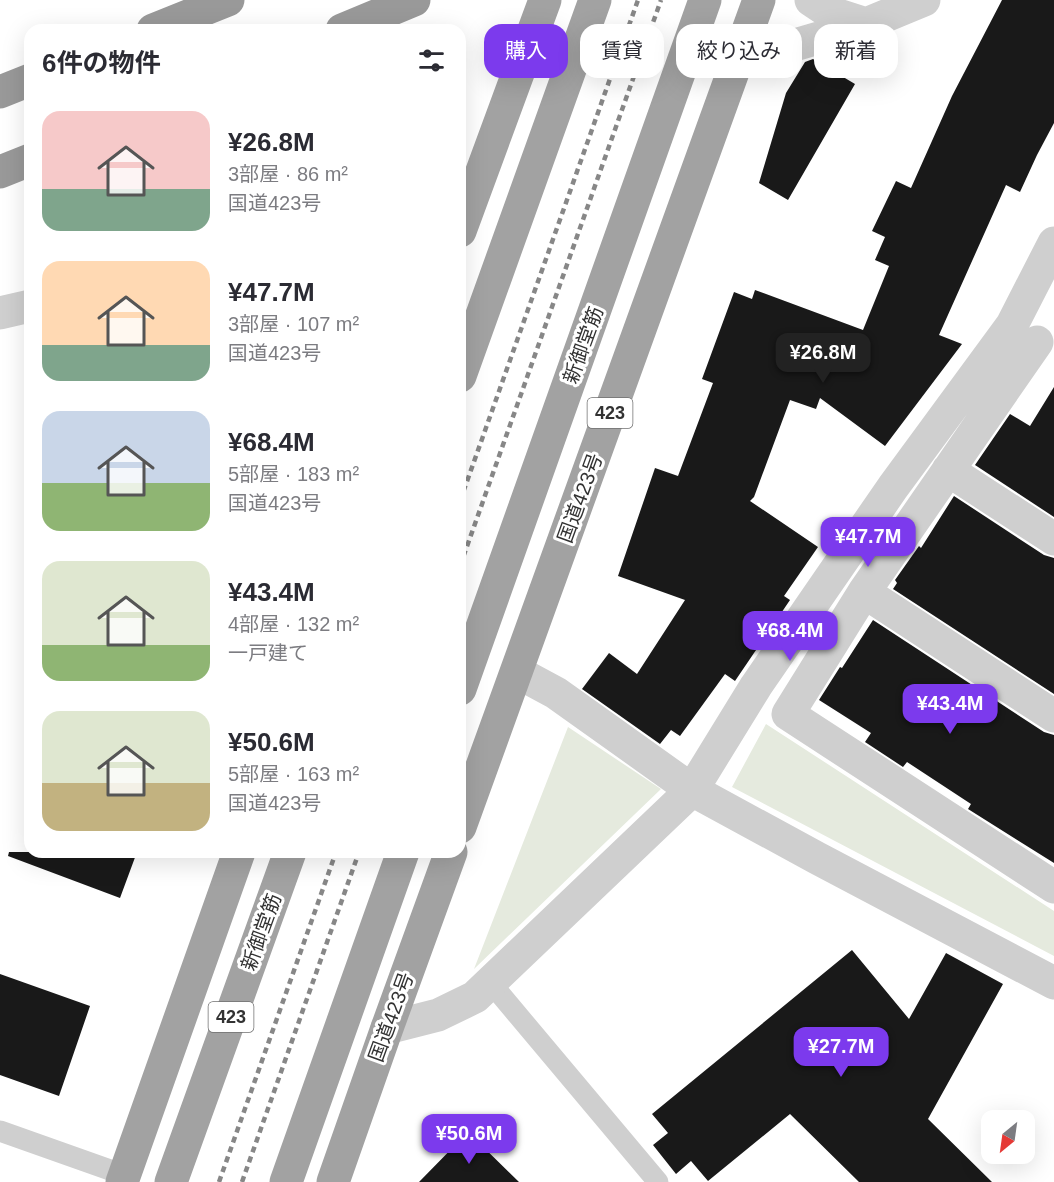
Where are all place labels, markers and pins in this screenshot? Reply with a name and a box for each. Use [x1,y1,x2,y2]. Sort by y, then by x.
pin: ¥26.8M [774,333,872,384]
pin: ¥47.7M [819,517,917,568]
pin: ¥68.4M [741,611,839,662]
pin: ¥43.4M [901,684,999,735]
pin: ¥27.7M [792,1027,890,1078]
pin: ¥50.6M [420,1114,518,1165]

